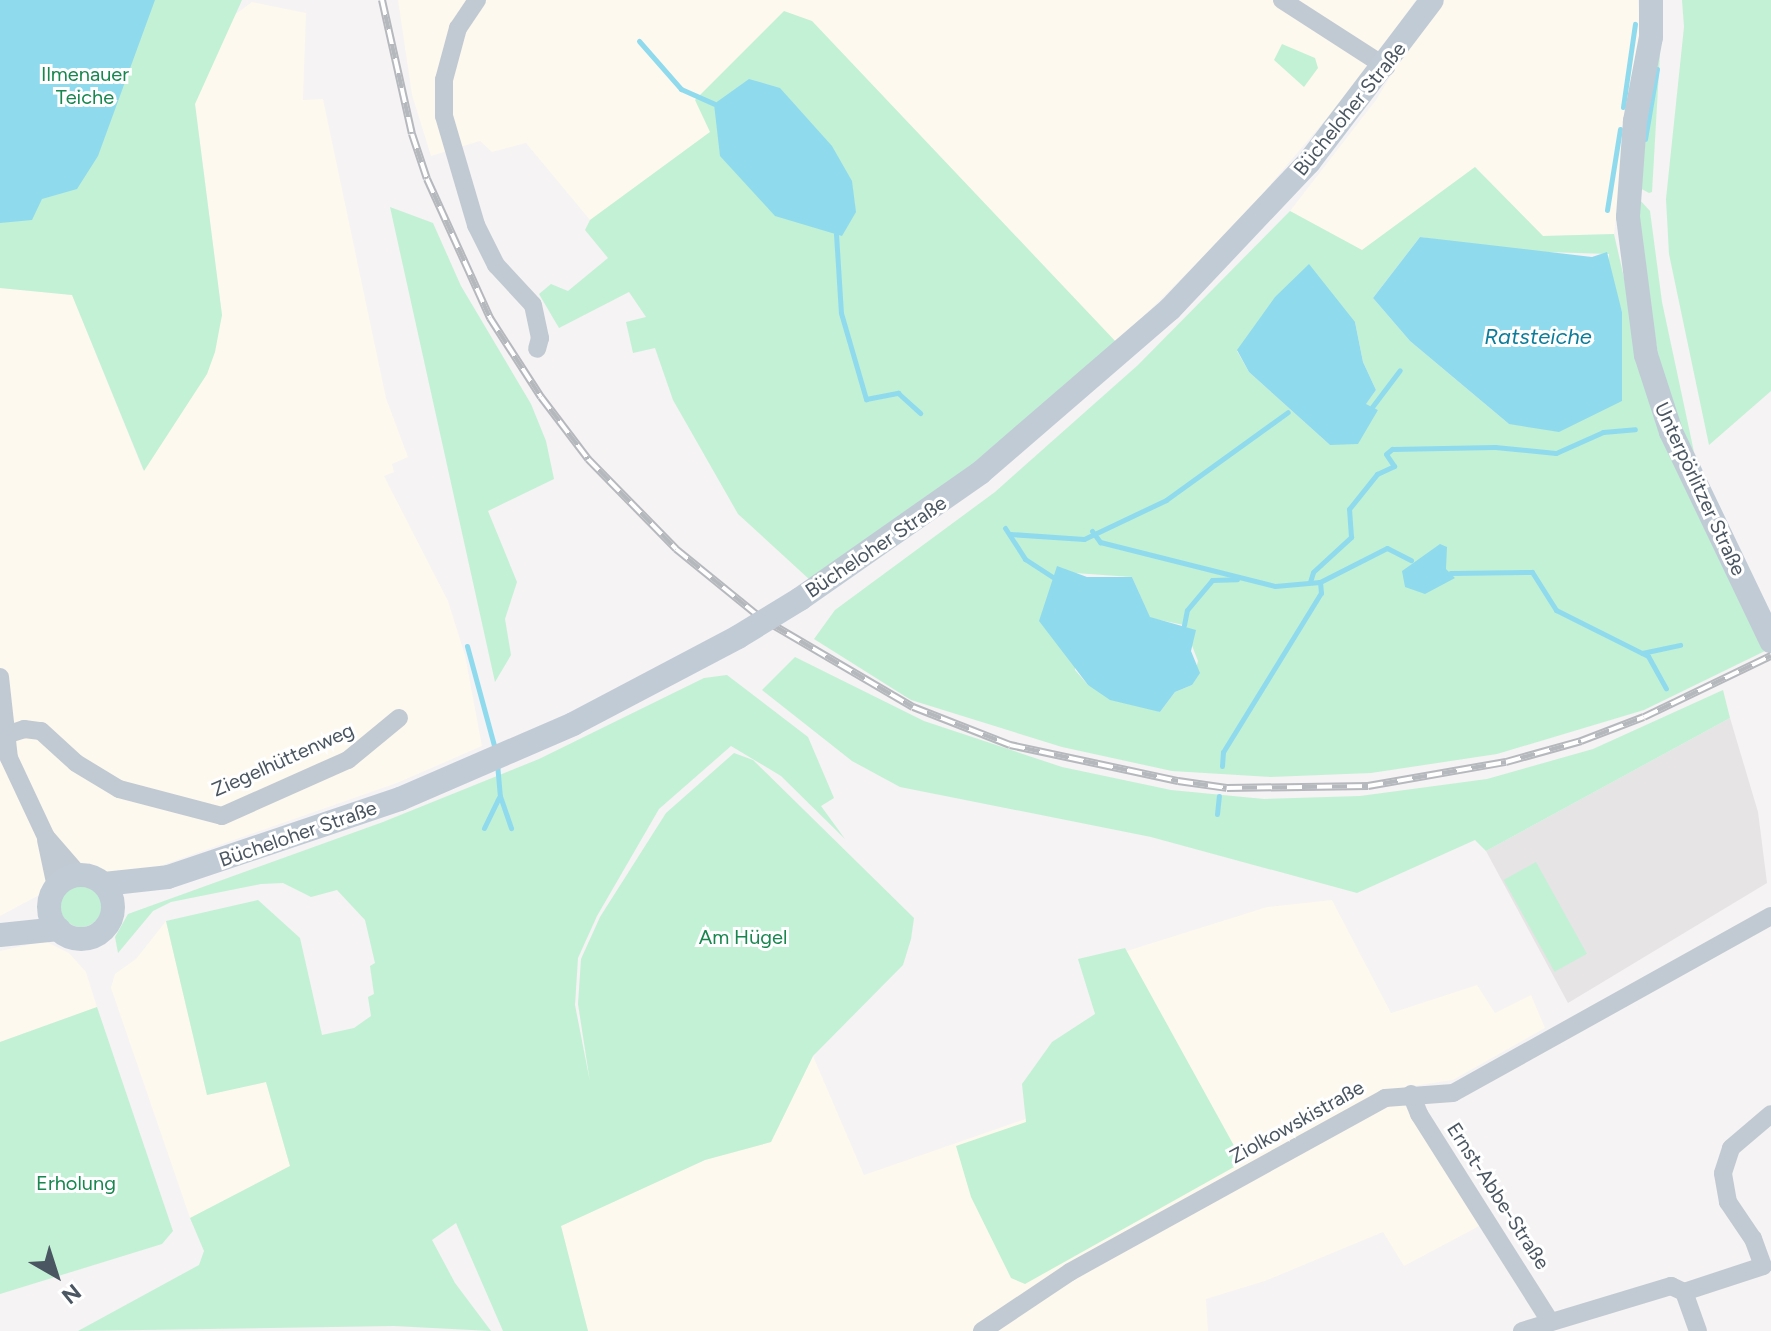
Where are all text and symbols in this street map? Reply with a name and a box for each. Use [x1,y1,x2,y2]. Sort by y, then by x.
street label: Bücheloher Straße [1289,37,1411,181]
park label: Ilmenauer Teiche [41,62,129,109]
water label: Ratsteiche [1484,324,1592,350]
street label: Unterpörlitzer Straße [1649,398,1751,580]
street label: Bücheloher Straße [801,491,951,603]
street label: Ziegelhüttenweg [208,718,358,802]
street label: Bücheloher Straße [216,796,380,872]
park label: Am Hügel [699,925,787,949]
street label: Ziolkowskistraße [1226,1075,1368,1169]
street label: Ernst-Abbe-Straße [1442,1118,1554,1274]
park label: Erholung [36,1171,116,1195]
north arrow [16,1235,96,1315]
text: N [56,1278,87,1310]

